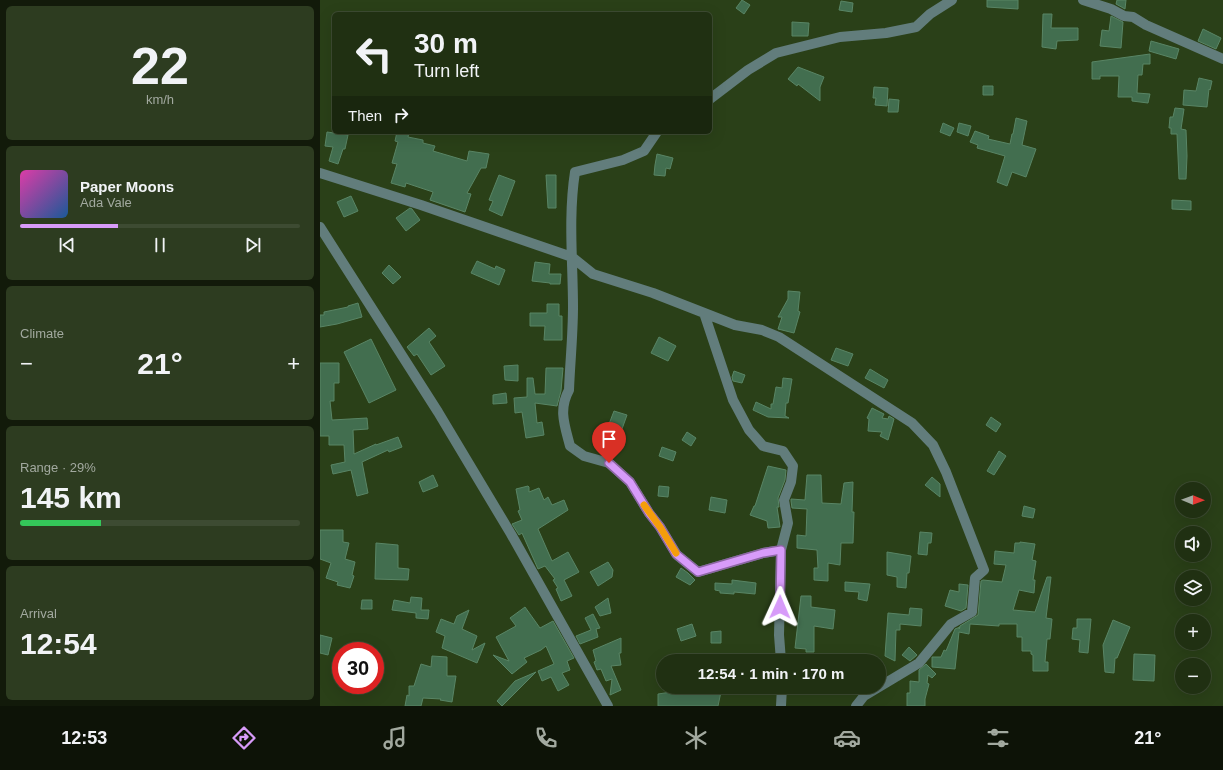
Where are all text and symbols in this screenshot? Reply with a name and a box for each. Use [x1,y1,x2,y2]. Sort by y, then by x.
icon: left [348,28,400,80]
text: 30 m [414,28,478,59]
text: 22 [131,37,189,95]
text: Turn left [414,61,479,81]
text: km/h [146,92,174,107]
icon: right [390,104,412,126]
text: Then [348,107,382,124]
text: Paper Moons [80,178,174,195]
text: Ada Vale [80,195,132,210]
icon: previous [56,234,78,256]
icon: pause [149,234,171,256]
icon: next [242,234,264,256]
text: Climate [20,326,64,341]
text: 21° [137,347,183,380]
text: − [20,351,33,376]
text: + [287,351,300,376]
pin [592,422,626,463]
icon: arrive [598,428,620,450]
text: Range · 29% [20,460,96,475]
text: 145 km [20,481,122,514]
north arrow [1175,482,1211,518]
map controls [1175,482,1211,694]
button: sound [1175,526,1211,562]
button: layers [1175,570,1211,606]
position arrow [759,586,801,628]
text: Arrival [20,606,57,621]
button: + [1175,614,1211,650]
text: 12:54 [20,627,97,660]
speed limit sign: 30 [332,642,384,694]
button: − [1175,658,1211,694]
text: 12:54 · 1 min · 170 m [698,665,844,682]
icon: directions [230,724,258,752]
icon: music [381,724,409,752]
icon: phone [532,724,560,752]
icon: climate [682,724,710,752]
icon: car [833,724,861,752]
icon: filters [984,724,1012,752]
text: 12:53 [61,728,107,748]
text: 21° [1134,728,1162,748]

